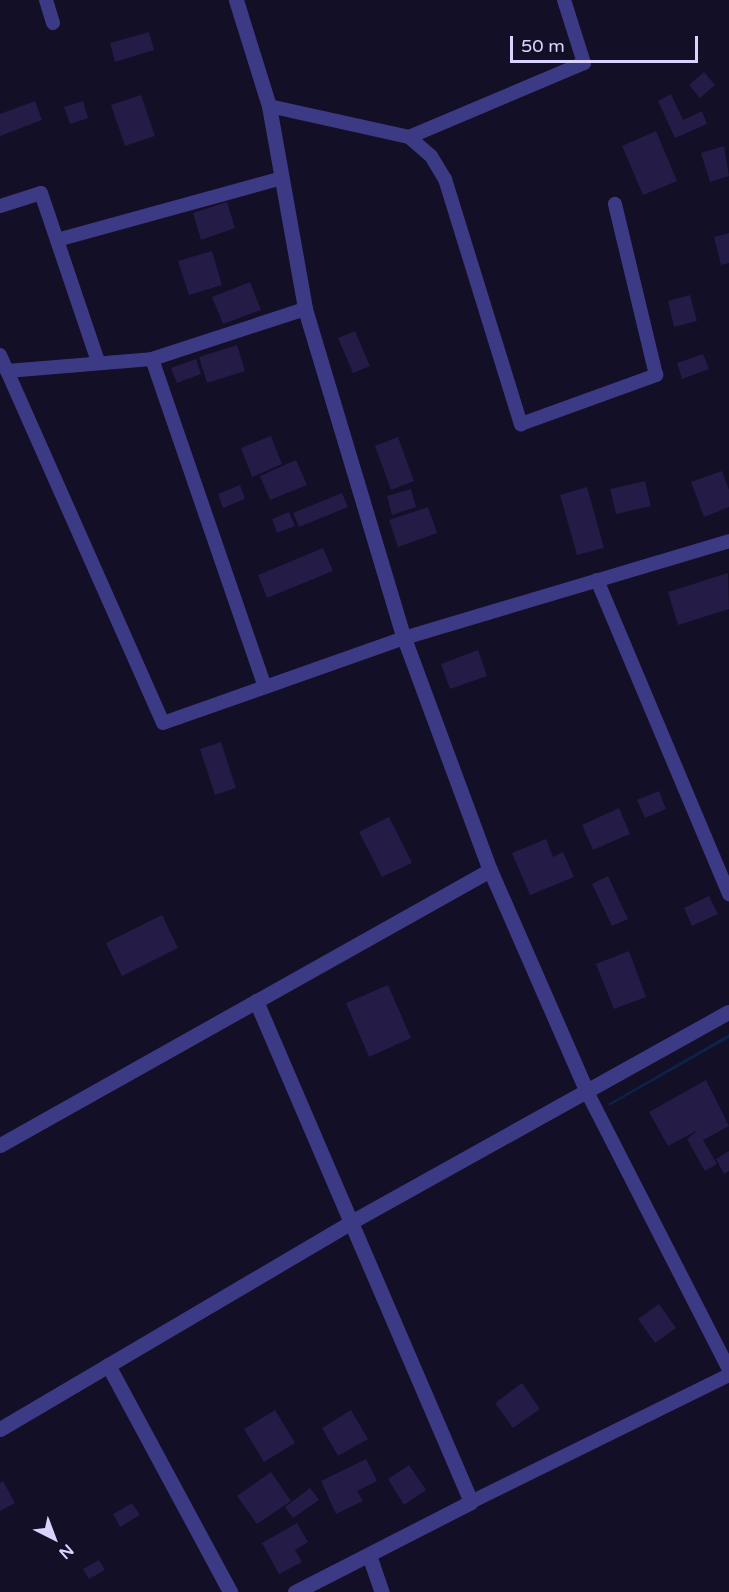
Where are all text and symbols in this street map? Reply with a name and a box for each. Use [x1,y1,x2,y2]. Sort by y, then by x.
scale bar [513,24,700,62]
text: 50 m [521,35,565,57]
north arrow [24,1508,84,1568]
text: N [55,1540,78,1563]

